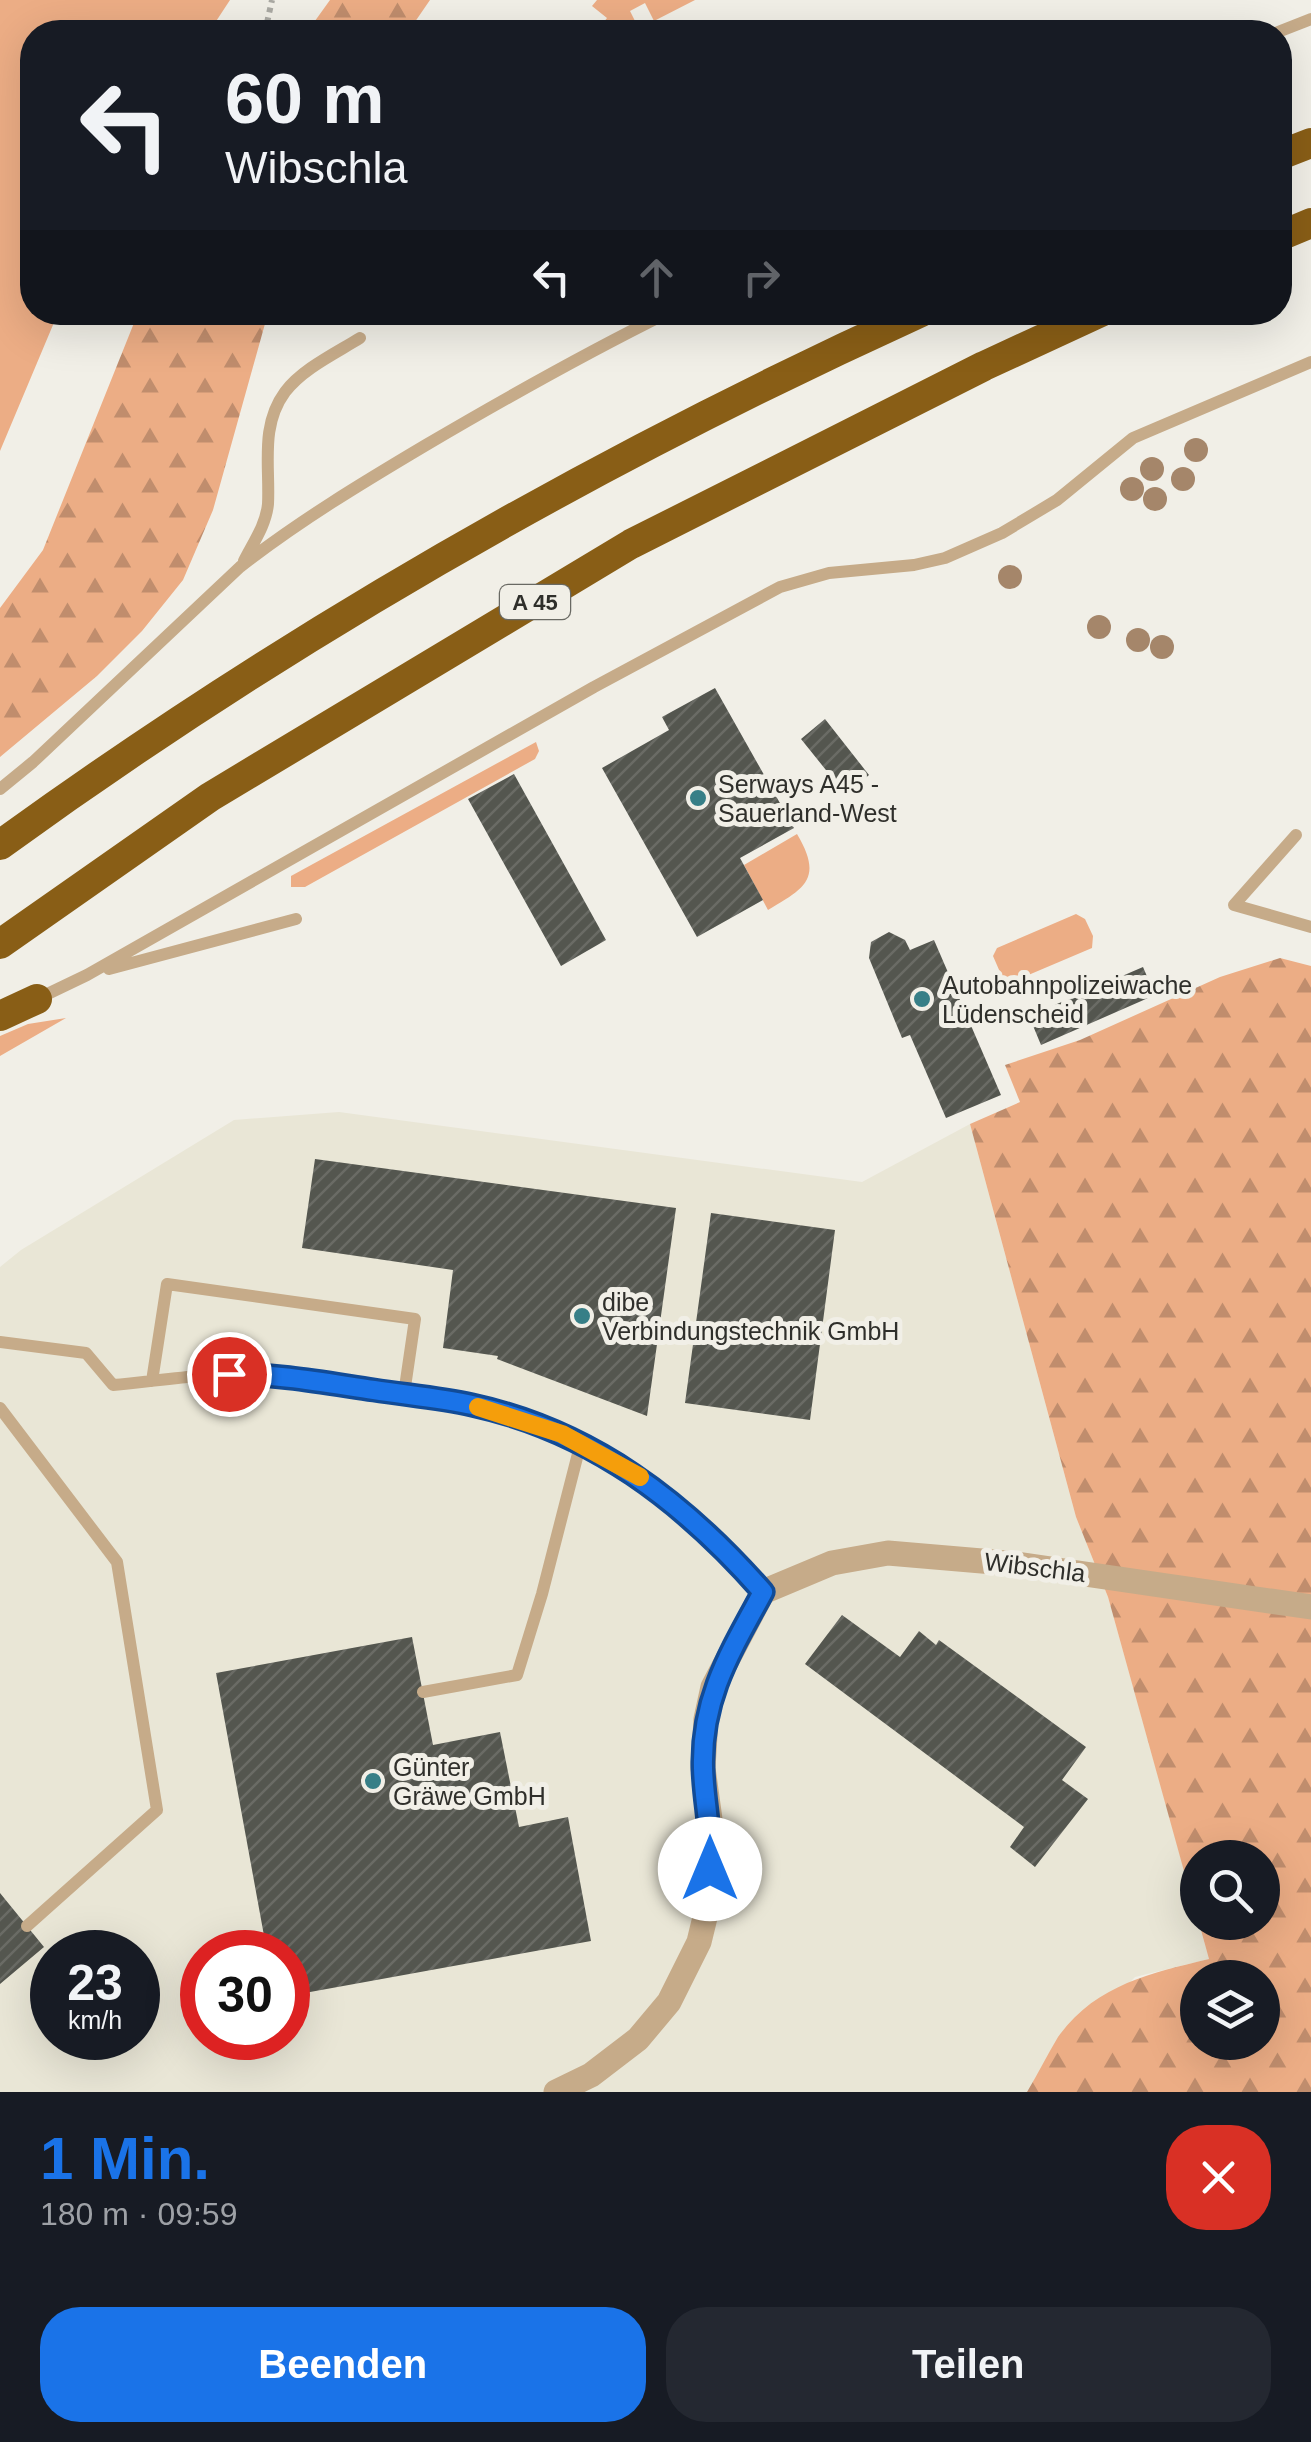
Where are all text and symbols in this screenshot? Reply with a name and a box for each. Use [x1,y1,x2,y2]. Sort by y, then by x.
icon: left [60,60,190,190]
text: 60 m [225,60,385,138]
text: Wibschla [225,142,408,193]
icon: left [524,250,579,305]
icon: ahead [629,250,684,305]
icon: right [734,250,789,305]
road number: A 45 [500,585,570,619]
place label: Serways A45 - Sauerland-West [718,770,897,827]
marker: Serways A45 - Sauerland-West [687,787,709,809]
place label: Autobahnpolizeiwache Lüdenscheid [942,971,1192,1028]
marker: Autobahnpolizeiwache Lüdenscheid [911,988,933,1010]
place label: dibe Verbindungstechnik GmbH [602,1288,899,1345]
marker: dibe Verbindungstechnik GmbH [571,1305,593,1327]
pin [187,1332,272,1417]
icon: arrive [202,1347,257,1402]
street label: Wibschla [983,1547,1087,1587]
place label: Günter Gräwe GmbH [393,1753,546,1810]
marker: Günter Gräwe GmbH [362,1770,384,1792]
position arrow [658,1817,762,1921]
map controls [1180,1840,1280,2060]
button: search [1180,1840,1280,1940]
speed limit sign: 30 [180,1930,310,2060]
text: 23 [67,1955,123,2011]
button: layers [1180,1960,1280,2060]
text: km/h [68,2006,122,2034]
text: 1 Min. [40,2125,210,2192]
button: close [1166,2125,1271,2230]
text: 180 m · 09:59 [40,2196,237,2232]
button: Beenden [40,2307,646,2422]
button: Teilen [666,2307,1271,2422]

